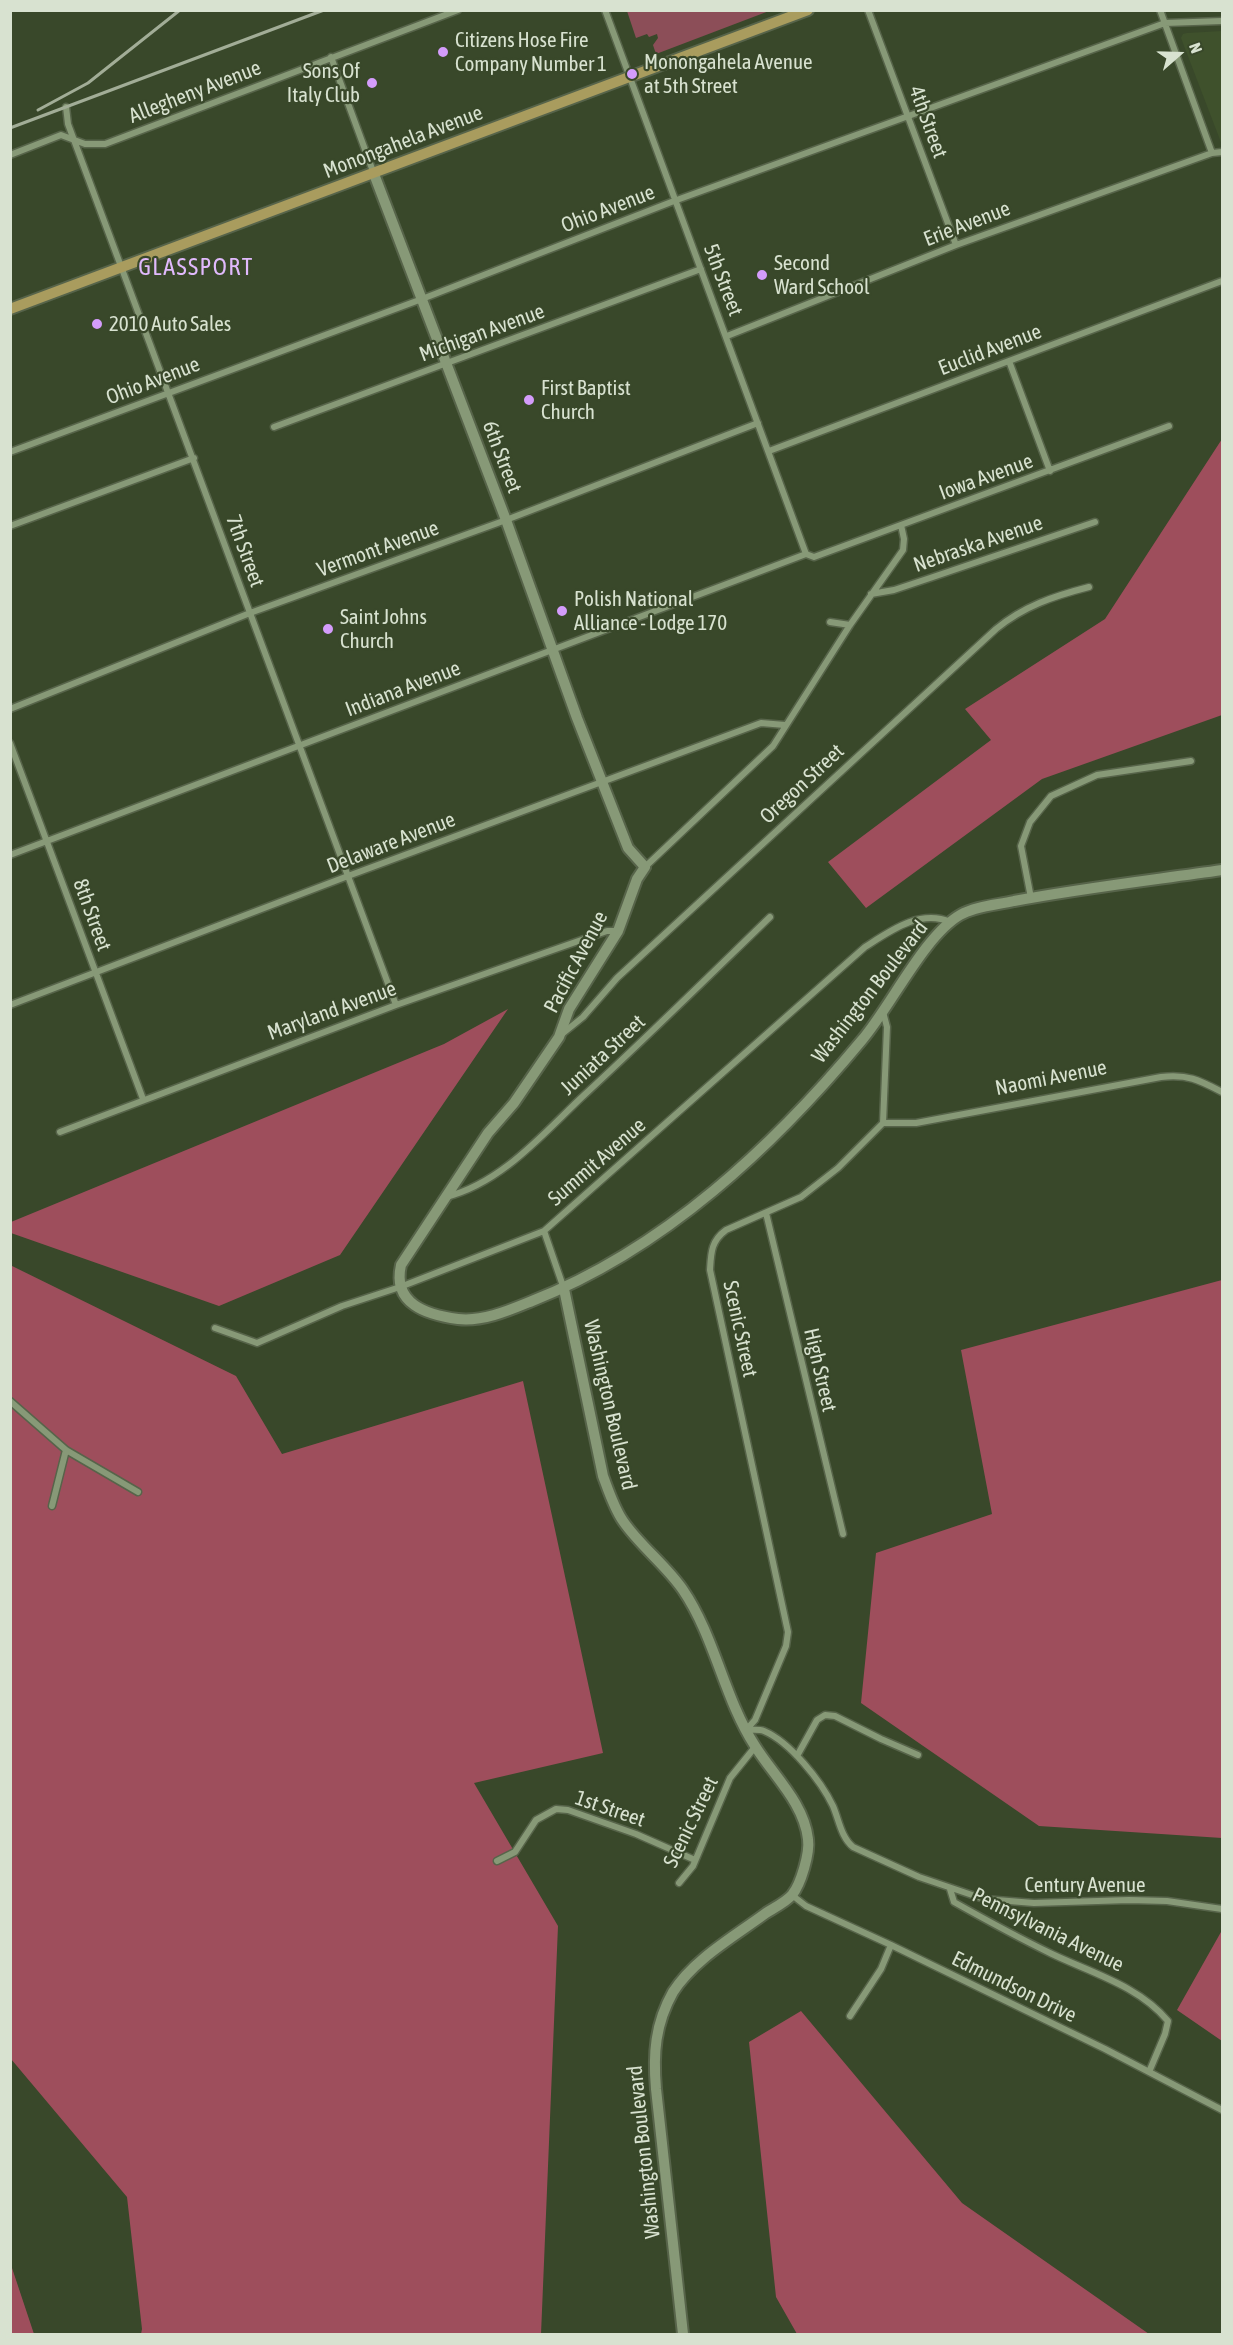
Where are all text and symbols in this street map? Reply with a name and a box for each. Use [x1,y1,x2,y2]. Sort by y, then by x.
north arrow [1149,24,1209,84]
place label: Citizens Hose Fire Company Number 1 [455,27,607,77]
text: N [1186,40,1206,55]
marker: Citizens Hose Fire Company Number 1 [436,45,450,59]
place label: Monongahela Avenue at 5th Street [644,49,813,99]
street label: Allegheny Avenue [125,55,265,129]
place label: Sons Of Italy Club [287,58,360,108]
marker: Monongahela Avenue at 5th Street [625,67,639,81]
marker: Sons Of Italy Club [365,76,379,90]
street label: 4th Street [903,82,953,162]
street label: Monongahela Avenue [320,100,486,184]
street label: Ohio Avenue [558,180,658,238]
street label: Erie Avenue [920,196,1014,252]
street label: 5th Street [698,240,748,320]
place label: Second Ward School [774,250,869,300]
district label: GLASSPORT [138,253,254,281]
marker: Second Ward School [755,268,769,282]
street label: Michigan Avenue [416,299,548,367]
place label: 2010 Auto Sales [109,311,231,337]
marker: 2010 Auto Sales [90,317,104,331]
street label: Euclid Avenue [935,319,1045,381]
street label: Ohio Avenue [103,352,203,410]
place label: First Baptist Church [541,375,631,425]
marker: First Baptist Church [522,393,536,407]
street label: 6th Street [477,417,527,497]
street label: Iowa Avenue [936,448,1036,506]
street label: Nebraska Avenue [910,510,1046,578]
street label: 7th Street [220,511,270,591]
street label: Vermont Avenue [314,515,442,583]
place label: Polish National Alliance - Lodge 170 [574,586,727,636]
place label: Saint Johns Church [340,604,427,654]
marker: Polish National Alliance - Lodge 170 [555,604,569,618]
marker: Saint Johns Church [321,622,335,636]
street label: Indiana Avenue [342,656,464,722]
street label: Oregon Street [755,739,849,829]
street label: Delaware Avenue [323,807,459,879]
street label: 8th Street [67,875,117,955]
street label: Pacific Avenue [539,907,613,1017]
street label: Washington Boulevard [807,916,933,1068]
street label: Maryland Avenue [264,976,400,1046]
street label: Juniata Street [555,1010,651,1100]
street label: Naomi Avenue [993,1055,1109,1101]
street label: Summit Avenue [543,1113,651,1211]
street label: Scenic Street [718,1279,762,1379]
street label: Washington Boulevard [578,1318,642,1492]
street label: High Street [798,1326,842,1414]
street label: Scenic Street [658,1772,724,1872]
street label: 1st Street [572,1785,648,1833]
street label: Century Avenue [1024,1872,1146,1898]
street label: Pennsylvania Avenue [968,1882,1128,1978]
street label: Edmundson Drive [948,1946,1080,2028]
street label: Washington Boulevard [622,2064,666,2240]

